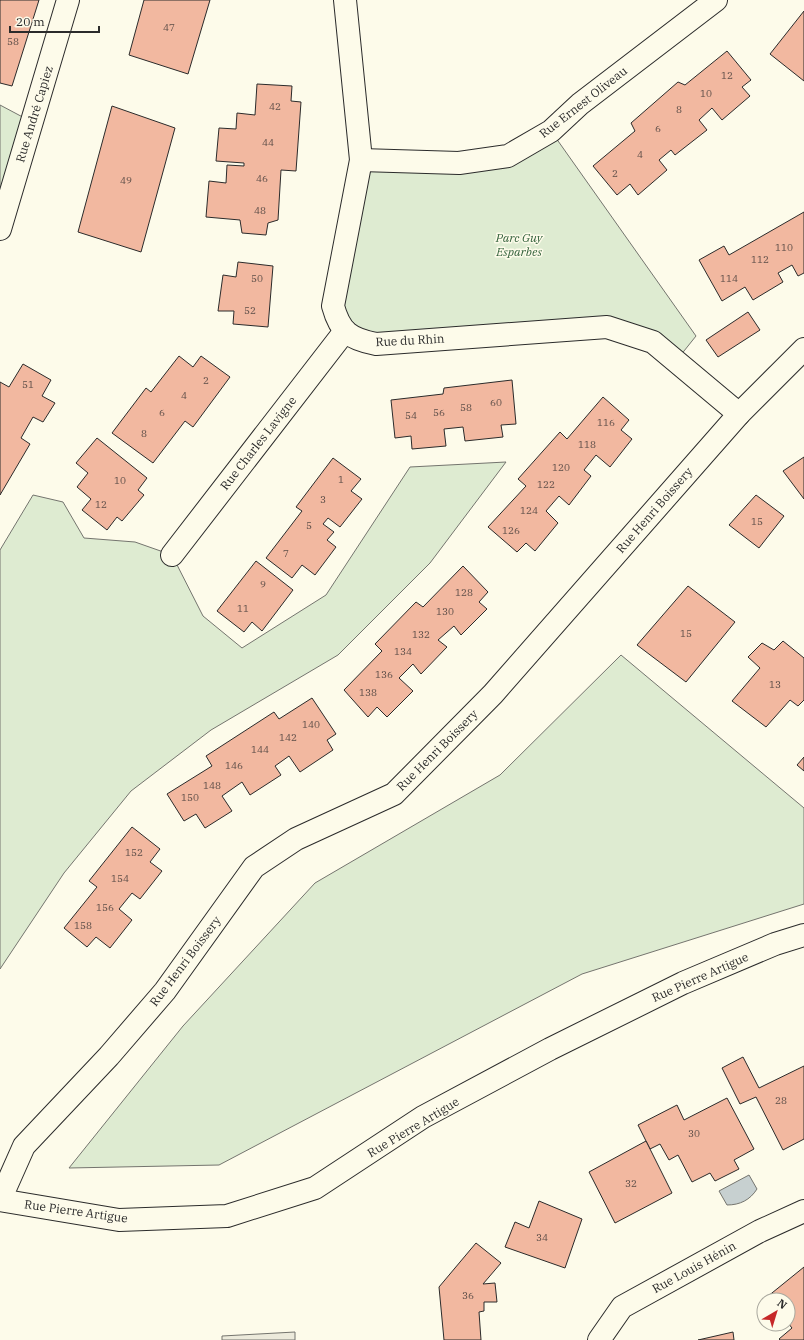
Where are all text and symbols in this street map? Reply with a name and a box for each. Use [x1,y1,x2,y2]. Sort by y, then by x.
scale bar [10,8,99,34]
text: 20 m [16,14,45,29]
house number: 47 [163,21,175,34]
house number: 58 [7,35,19,48]
street label: Rue Ernest Oliveau [536,63,630,141]
street label: Rue André Capiez [12,64,56,164]
house number: 12 [721,69,733,82]
house number: 10 [700,87,712,100]
house number: 42 [269,100,281,113]
house number: 8 [676,103,682,116]
house number: 6 [655,122,661,135]
house number: 44 [262,136,274,149]
house number: 4 [637,148,643,161]
house number: 2 [612,167,618,180]
house number: 46 [256,172,268,185]
house number: 49 [120,174,132,187]
house number: 48 [254,204,266,217]
park label: Parc Guy Esparbes [495,230,544,259]
house number: 110 [775,241,793,254]
house number: 112 [751,253,769,266]
house number: 50 [251,272,263,285]
house number: 114 [720,272,738,285]
house number: 52 [244,304,256,317]
street label: Rue du Rhin [375,331,445,349]
house number: 2 [203,374,209,387]
house number: 51 [22,378,34,391]
house number: 4 [181,389,187,402]
street label: Rue Charles Lavigne [217,393,299,493]
house number: 60 [490,396,502,409]
house number: 58 [460,401,472,414]
house number: 6 [159,406,165,419]
house number: 56 [433,406,445,419]
house number: 54 [405,409,417,422]
house number: 116 [597,416,615,429]
house number: 8 [141,427,147,440]
house number: 118 [578,438,596,451]
house number: 120 [552,461,570,474]
street label: Rue Henri Boissery [613,464,696,556]
house number: 1 [338,473,344,486]
house number: 10 [114,474,126,487]
house number: 122 [537,478,555,491]
house number: 3 [320,493,326,506]
house number: 12 [95,498,107,511]
house number: 124 [520,504,538,517]
house number: 15 [751,515,763,528]
house number: 5 [306,519,312,532]
house number: 126 [502,524,520,537]
house number: 7 [283,547,289,560]
house number: 9 [260,578,266,591]
house number: 128 [455,586,473,599]
house number: 11 [237,602,249,615]
house number: 130 [436,605,454,618]
house number: 15 [680,627,692,640]
house number: 132 [412,628,430,641]
house number: 134 [394,645,412,658]
house number: 136 [375,668,393,681]
house number: 13 [769,678,781,691]
house number: 138 [359,686,377,699]
street label: Rue Henri Boissery [393,706,481,794]
house number: 140 [302,718,320,731]
house number: 142 [279,731,297,744]
house number: 144 [251,743,269,756]
house number: 146 [225,759,243,772]
house number: 148 [203,779,221,792]
house number: 150 [181,791,199,804]
house number: 152 [125,846,143,859]
house number: 154 [111,872,129,885]
house number: 156 [96,901,114,914]
street label: Rue Henri Boissery [146,913,224,1009]
house number: 158 [74,919,92,932]
street label: Rue Pierre Artigue [649,949,751,1005]
street label: Rue Pierre Artigue [364,1094,462,1160]
house number: 28 [775,1094,787,1107]
house number: 30 [688,1127,700,1140]
house number: 32 [625,1177,637,1190]
street label: Rue Pierre Artigue [23,1196,129,1226]
house number: 34 [536,1231,548,1244]
street label: Rue Louis Hénin [650,1238,739,1296]
house number: 36 [462,1289,474,1302]
north arrow [756,1292,796,1332]
text: N [774,1296,790,1312]

